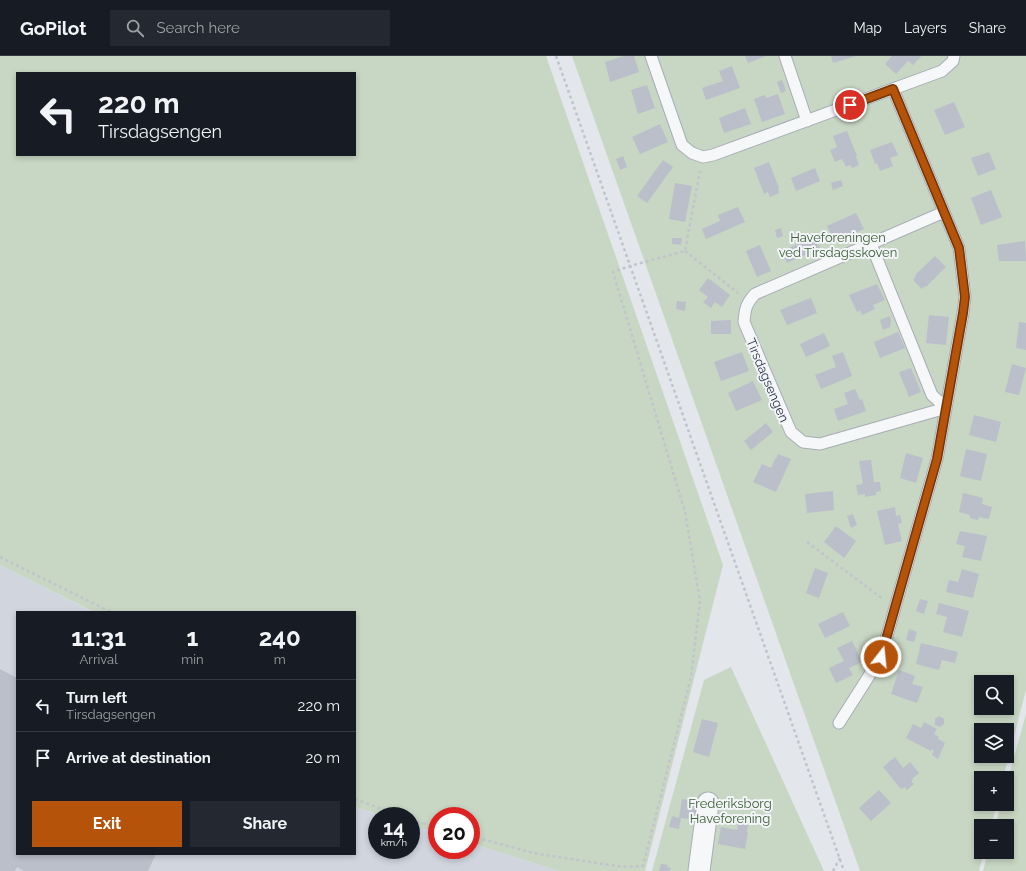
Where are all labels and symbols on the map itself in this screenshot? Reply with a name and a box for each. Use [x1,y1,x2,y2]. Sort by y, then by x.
pin [833,88,867,122]
park label: Haveforeningen ved Tirsdagsskoven [779,230,897,260]
street label: Tirsdagsengen [743,336,792,424]
position arrow [860,636,902,678]
park label: Frederiksborg Haveforening [688,796,772,826]
speed limit sign: 20 [428,807,480,859]

